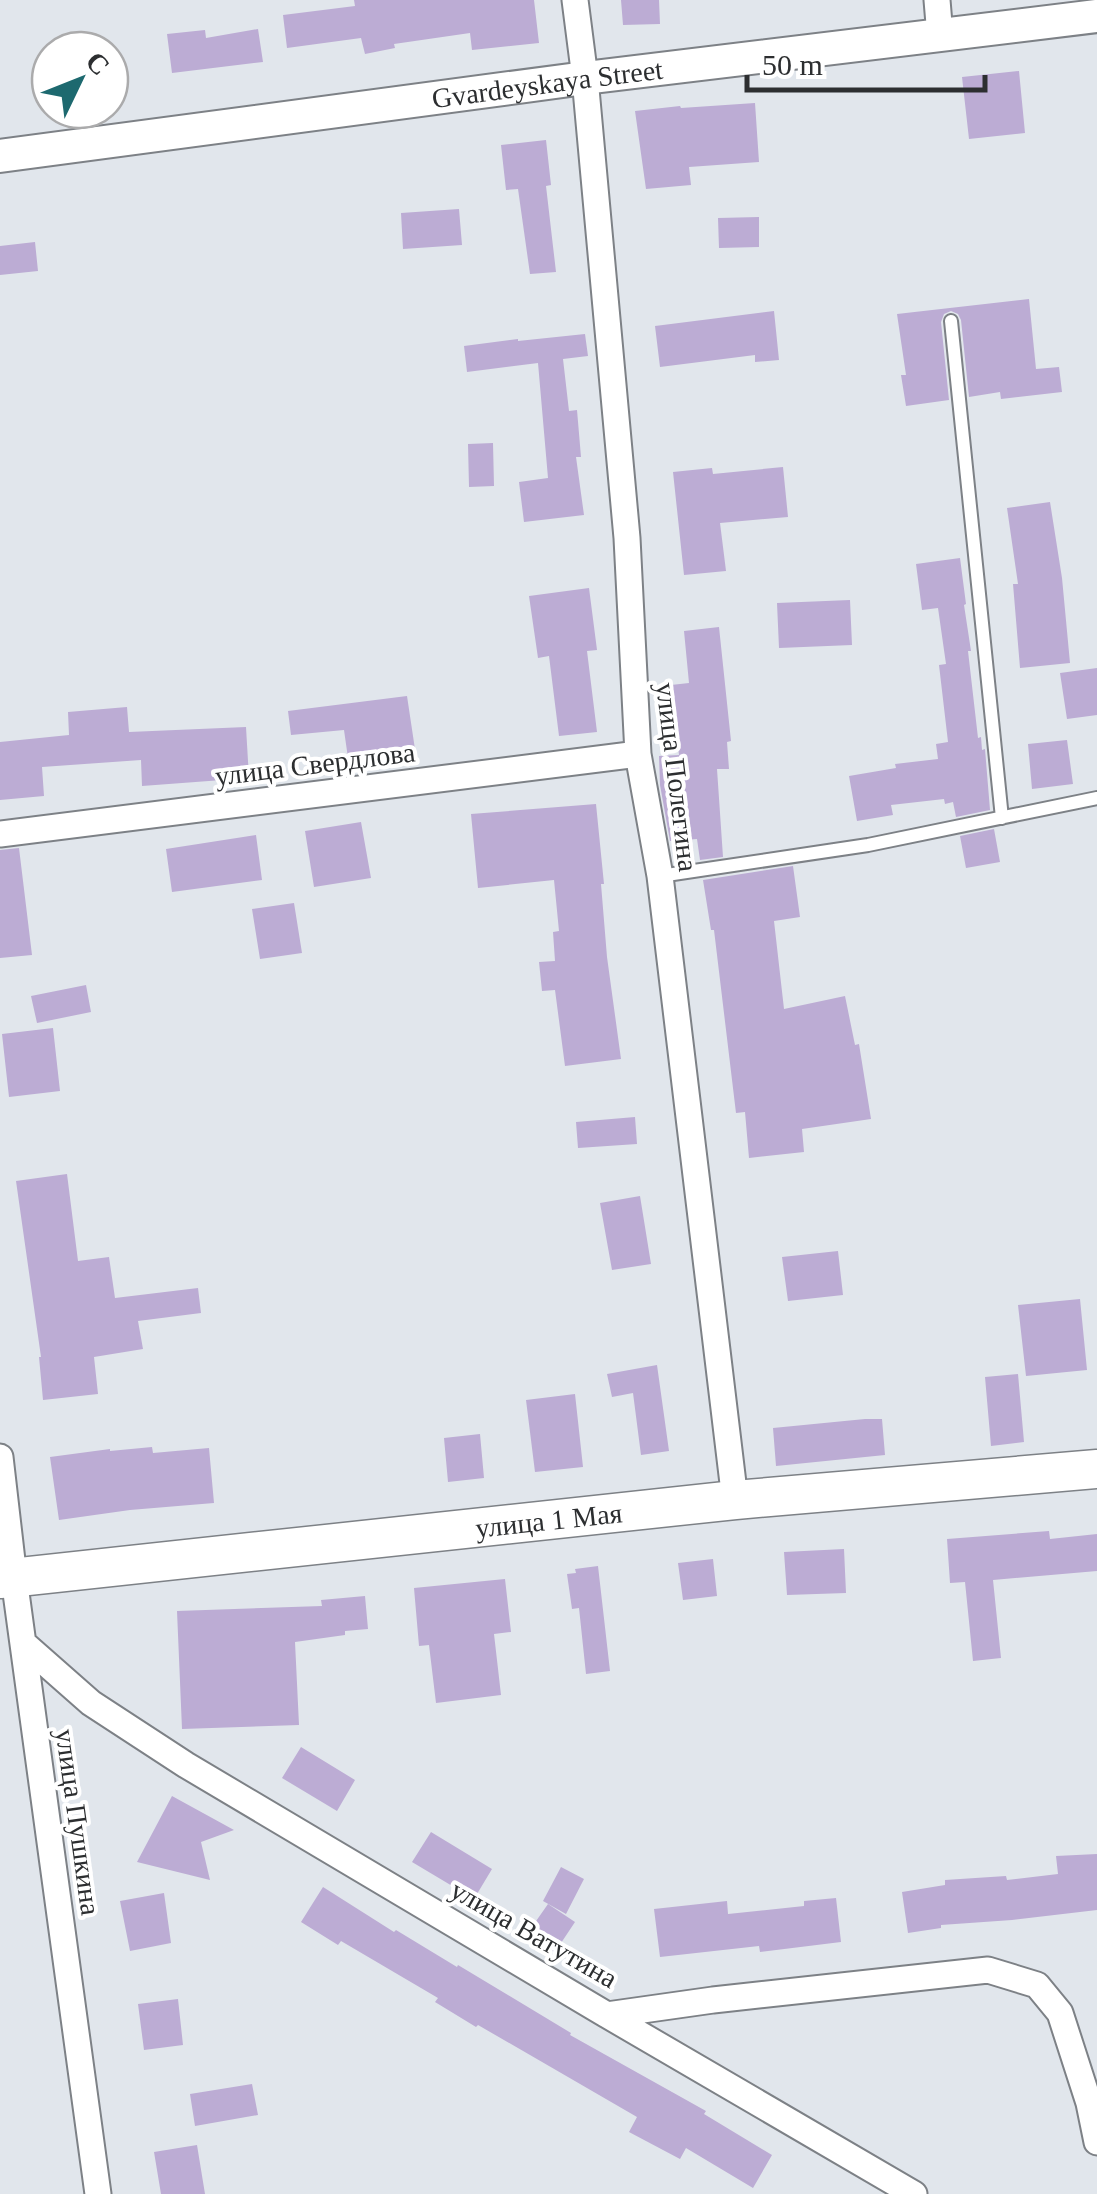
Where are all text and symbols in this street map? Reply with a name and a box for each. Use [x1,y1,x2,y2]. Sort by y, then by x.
north arrow [30,30,130,130]
scale bar [747,30,984,92]
text: С [80,45,116,81]
text: 50 m [762,48,823,81]
street label: Gvardeyskaya Street [430,53,665,114]
street label: улица Полегина [650,681,704,874]
street label: улица Свердлова [213,736,417,792]
street label: улица 1 Мая [474,1497,624,1543]
street label: улица Пушкина [50,1727,107,1918]
street label: улица Ватутина [445,1874,623,1994]

